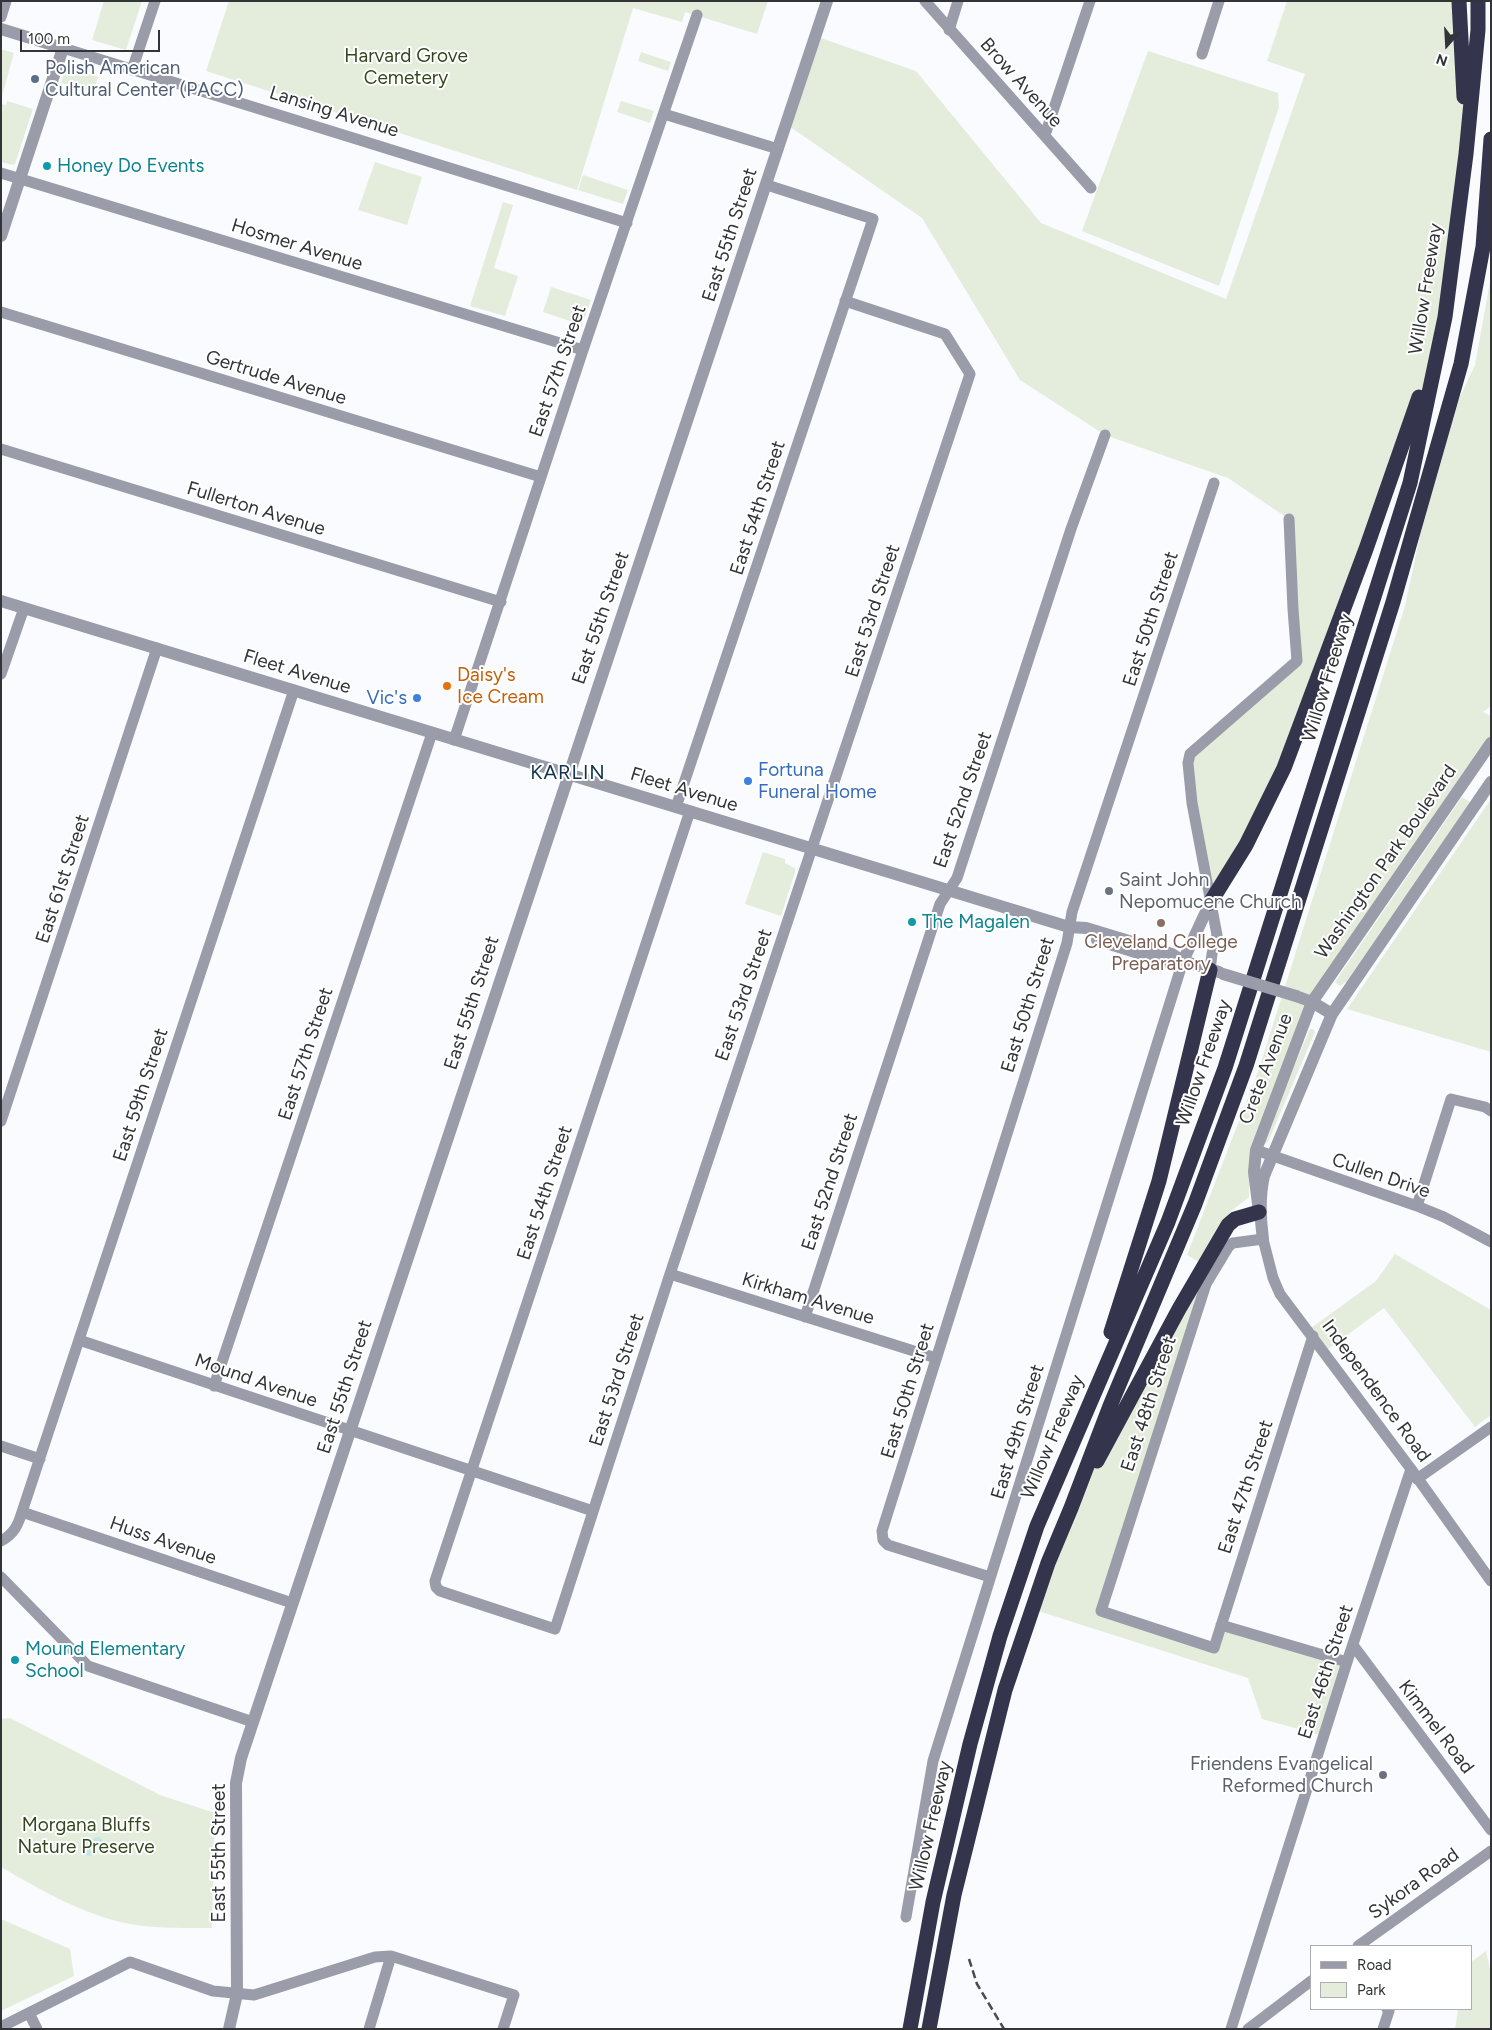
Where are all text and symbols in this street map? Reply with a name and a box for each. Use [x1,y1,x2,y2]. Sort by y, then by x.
scale bar [22,20,162,52]
north arrow [1422,20,1472,70]
text: 100 m [28,30,70,48]
street label: Brow Avenue [975,34,1067,132]
park label: Harvard Grove Cemetery [344,45,468,89]
text: N [1434,50,1450,69]
place label: Polish American Cultural Center (PACC) [45,57,244,101]
marker: Polish American Cultural Center (PACC) [29,73,41,85]
street label: Lansing Avenue [267,81,401,143]
place label: Honey Do Events [57,155,204,177]
marker: Honey Do Events [41,160,53,172]
street label: East 55th Street [698,165,762,305]
street label: Hosmer Avenue [229,214,365,276]
street label: Willow Freeway [1404,222,1448,356]
street label: East 57th Street [525,302,591,440]
street label: Gertrude Avenue [203,346,349,410]
street label: East 54th Street [726,438,790,578]
street label: Fullerton Avenue [184,477,328,541]
street label: East 53rd Street [841,542,905,680]
street label: East 55th Street [568,548,634,688]
street label: East 50th Street [1118,549,1184,689]
street label: Willow Freeway [1298,611,1358,745]
street label: Fleet Avenue [240,645,354,699]
place label: Daisy's Ice Cream [457,664,544,708]
marker: Daisy's Ice Cream [441,680,453,692]
place label: Vic's [366,687,407,709]
marker: Vic's [411,692,423,704]
street label: East 52nd Street [929,729,997,871]
place label: Fortuna Funeral Home [758,759,877,803]
district label: KARLIN [529,761,607,785]
street label: Washington Park Boulevard [1310,761,1462,963]
street label: Fleet Avenue [627,763,741,817]
marker: Fortuna Funeral Home [742,775,754,787]
street label: East 61st Street [31,812,95,946]
place label: Saint John Nepomucene Church [1119,869,1302,913]
marker: Saint John Nepomucene Church [1103,885,1115,897]
place label: The Magalen [922,911,1030,933]
marker: The Magalen [906,916,918,928]
marker: Cleveland College Preparatory [1155,917,1167,929]
street label: East 53rd Street [711,926,777,1064]
place label: Cleveland College Preparatory [1084,931,1238,975]
street label: East 55th Street [440,933,504,1073]
street label: East 50th Street [997,935,1059,1075]
street label: East 57th Street [274,985,338,1123]
street label: Willow Freeway [1172,997,1236,1129]
street label: Crete Avenue [1234,1010,1298,1128]
street label: East 59th Street [109,1025,173,1165]
street label: East 52nd Street [797,1111,863,1253]
street label: East 54th Street [513,1123,577,1263]
street label: Cullen Drive [1329,1149,1433,1203]
street label: Kirkham Avenue [739,1268,877,1330]
street label: East 53rd Street [585,1311,649,1449]
street label: Independence Road [1317,1315,1435,1467]
street label: East 55th Street [313,1317,377,1457]
street label: East 50th Street [877,1321,939,1461]
street label: East 48th Street [1116,1334,1182,1474]
street label: Mound Avenue [192,1349,320,1413]
street label: East 49th Street [987,1362,1049,1502]
street label: Willow Freeway [1017,1372,1089,1502]
street label: East 47th Street [1214,1417,1278,1557]
street label: Huss Avenue [107,1512,219,1570]
street label: East 46th Street [1294,1602,1358,1742]
place label: Mound Elementary School [25,1638,185,1682]
marker: Mound Elementary School [9,1654,21,1666]
street label: Kimmel Road [1393,1676,1479,1778]
place label: Friendens Evangelical Reformed Church [1190,1753,1373,1797]
street label: Willow Freeway [905,1759,957,1893]
marker: Friendens Evangelical Reformed Church [1377,1769,1389,1781]
street label: East 55th Street [208,1783,230,1923]
park label: Morgana Bluffs Nature Preserve [17,1814,155,1858]
street label: Sykora Road [1364,1844,1464,1924]
legend [1310,1945,1472,2010]
text: Road [1357,1956,1392,1974]
text: Park [1357,1981,1386,1999]

